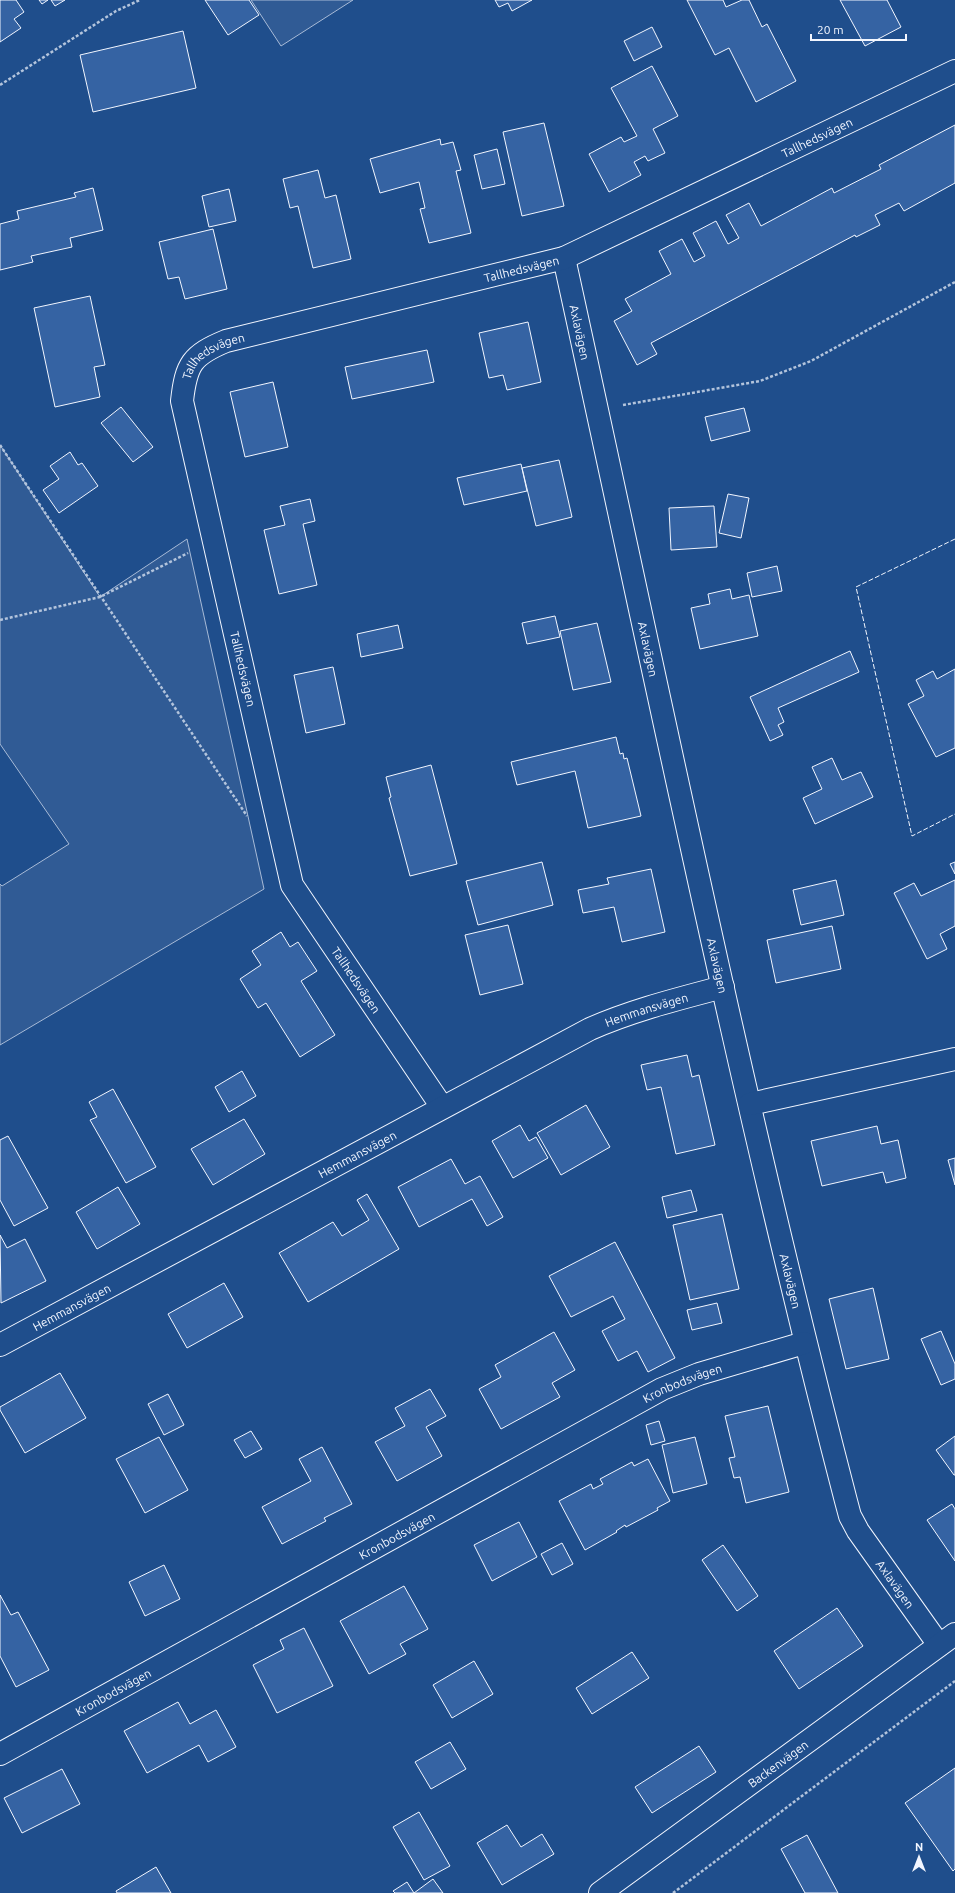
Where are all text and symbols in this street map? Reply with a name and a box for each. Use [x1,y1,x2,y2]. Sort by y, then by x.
scale bar [811,16,906,42]
text: 20 m [817,23,844,36]
street label: Tallhedsvägen [779,115,854,160]
street label: Tallhedsvägen [483,253,560,284]
street label: Axlavägen [568,304,592,361]
street label: Tallhedsvägen [179,330,246,381]
street label: Axlavägen [636,620,661,678]
street label: Tallhedsvägen [228,630,258,708]
street label: Axlavägen [705,937,730,994]
street label: Tallhedsvägen [329,945,383,1015]
street label: Hemmansvägen [603,990,689,1029]
street label: Hemmansvägen [316,1128,398,1180]
street label: Axlavägen [778,1252,804,1310]
street label: Hemmansvägen [30,1281,113,1333]
street label: Kronbodsvägen [640,1361,723,1405]
street label: Kronbodsvägen [357,1509,437,1561]
street label: Axlavägen [874,1557,917,1610]
street label: Kronbodsvägen [73,1666,153,1718]
street label: Backenvägen [745,1737,810,1790]
north arrow [899,1837,939,1877]
text: N [915,1841,923,1853]

